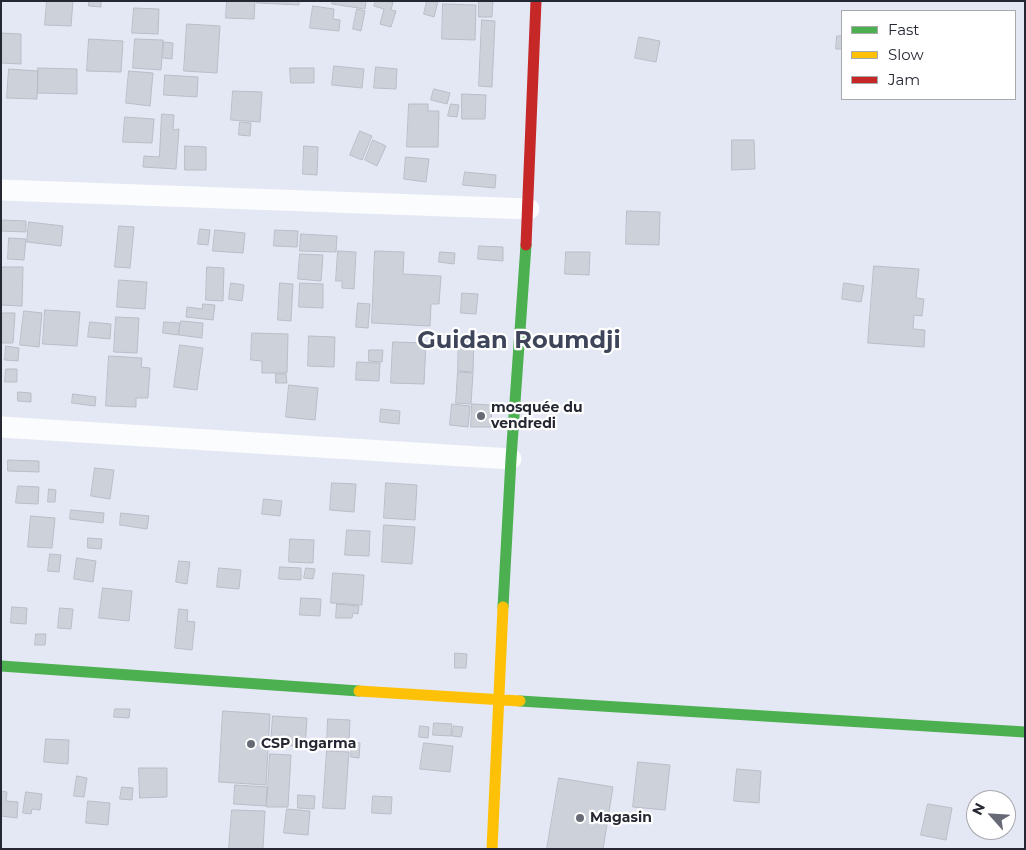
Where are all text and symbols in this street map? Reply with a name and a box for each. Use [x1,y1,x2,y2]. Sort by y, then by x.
legend [841,10,1016,100]
text: Fast [888,20,919,39]
text: Slow [888,45,924,64]
text: Jam [888,70,920,89]
district label: Guidan Roumdji [417,327,621,355]
place label: mosquée du vendredi [491,400,583,432]
marker: mosquée du vendredi [475,410,487,422]
place label: CSP Ingarma [261,736,356,752]
marker: CSP Ingarma [245,738,257,750]
north arrow [966,790,1016,840]
text: N [968,800,989,818]
place label: Magasin [590,810,652,826]
marker: Magasin [574,812,586,824]

